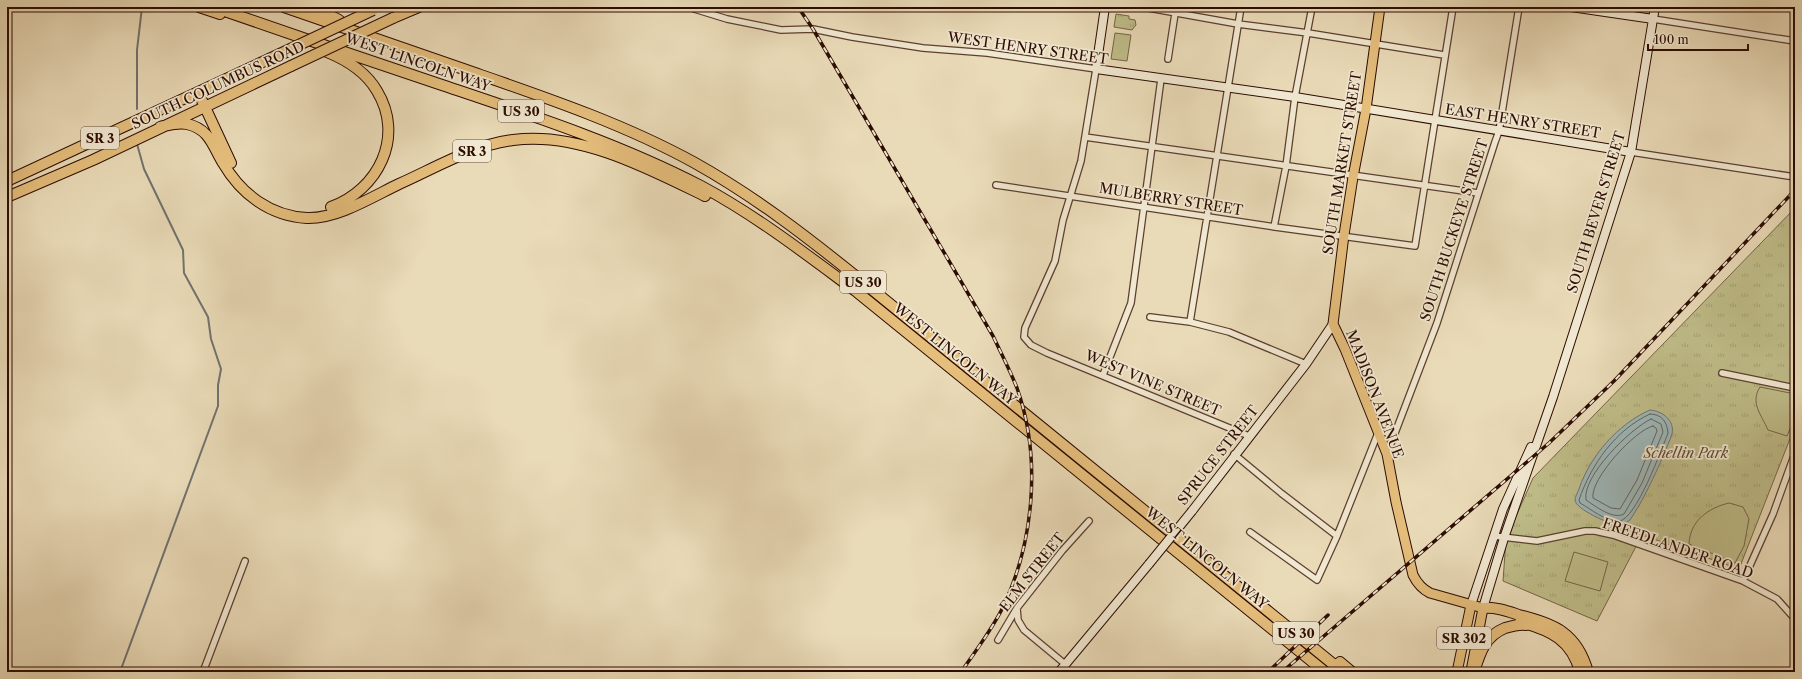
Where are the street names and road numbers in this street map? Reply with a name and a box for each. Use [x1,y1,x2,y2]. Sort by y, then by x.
street label: WEST LINCOLN WAY [342,28,494,96]
street label: WEST HENRY STREET [945,28,1110,68]
street label: SOUTH COLUMBUS ROAD [129,37,307,133]
street label: SOUTH MARKET STREET [1319,70,1365,256]
road number: US 30 [498,100,544,122]
street label: EAST HENRY STREET [1444,100,1603,142]
road number: SR 3 [81,127,119,149]
street label: SOUTH BEVER STREET [1563,128,1629,295]
street label: SOUTH BUCKEYE STREET [1416,136,1492,324]
road number: SR 3 [453,140,491,162]
street label: MULBERRY STREET [1098,179,1245,219]
road number: US 30 [840,271,886,293]
street label: WEST LINCOLN WAY [889,298,1021,410]
street label: MADISON AVENUE [1342,327,1408,461]
street label: WEST VINE STREET [1081,346,1224,420]
street label: SPRUCE STREET [1174,401,1263,508]
street label: WEST LINCOLN WAY [1141,502,1273,614]
street label: FREEDLANDER ROAD [1600,514,1756,582]
street label: ELM STREET [995,528,1069,615]
road number: US 30 [1273,622,1319,644]
road number: SR 302 [1437,627,1491,649]

